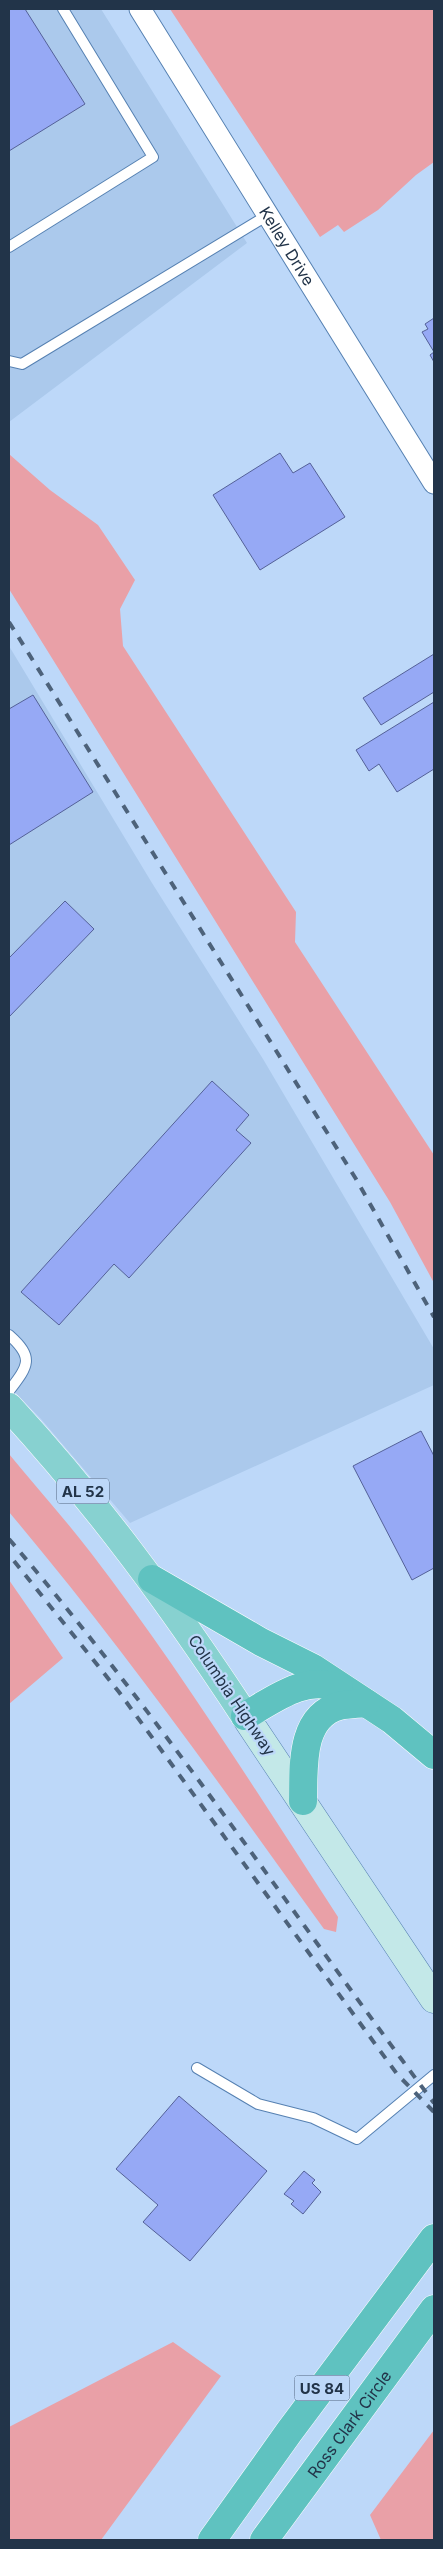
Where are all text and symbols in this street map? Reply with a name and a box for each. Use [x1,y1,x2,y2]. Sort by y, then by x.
street label: Kelley Drive [255,203,319,289]
road number: AL 52 [57,1478,109,1504]
street label: Columbia Highway [184,1631,280,1759]
street label: Ross Clark Circle [303,2366,396,2482]
road number: US 84 [294,2376,350,2400]

